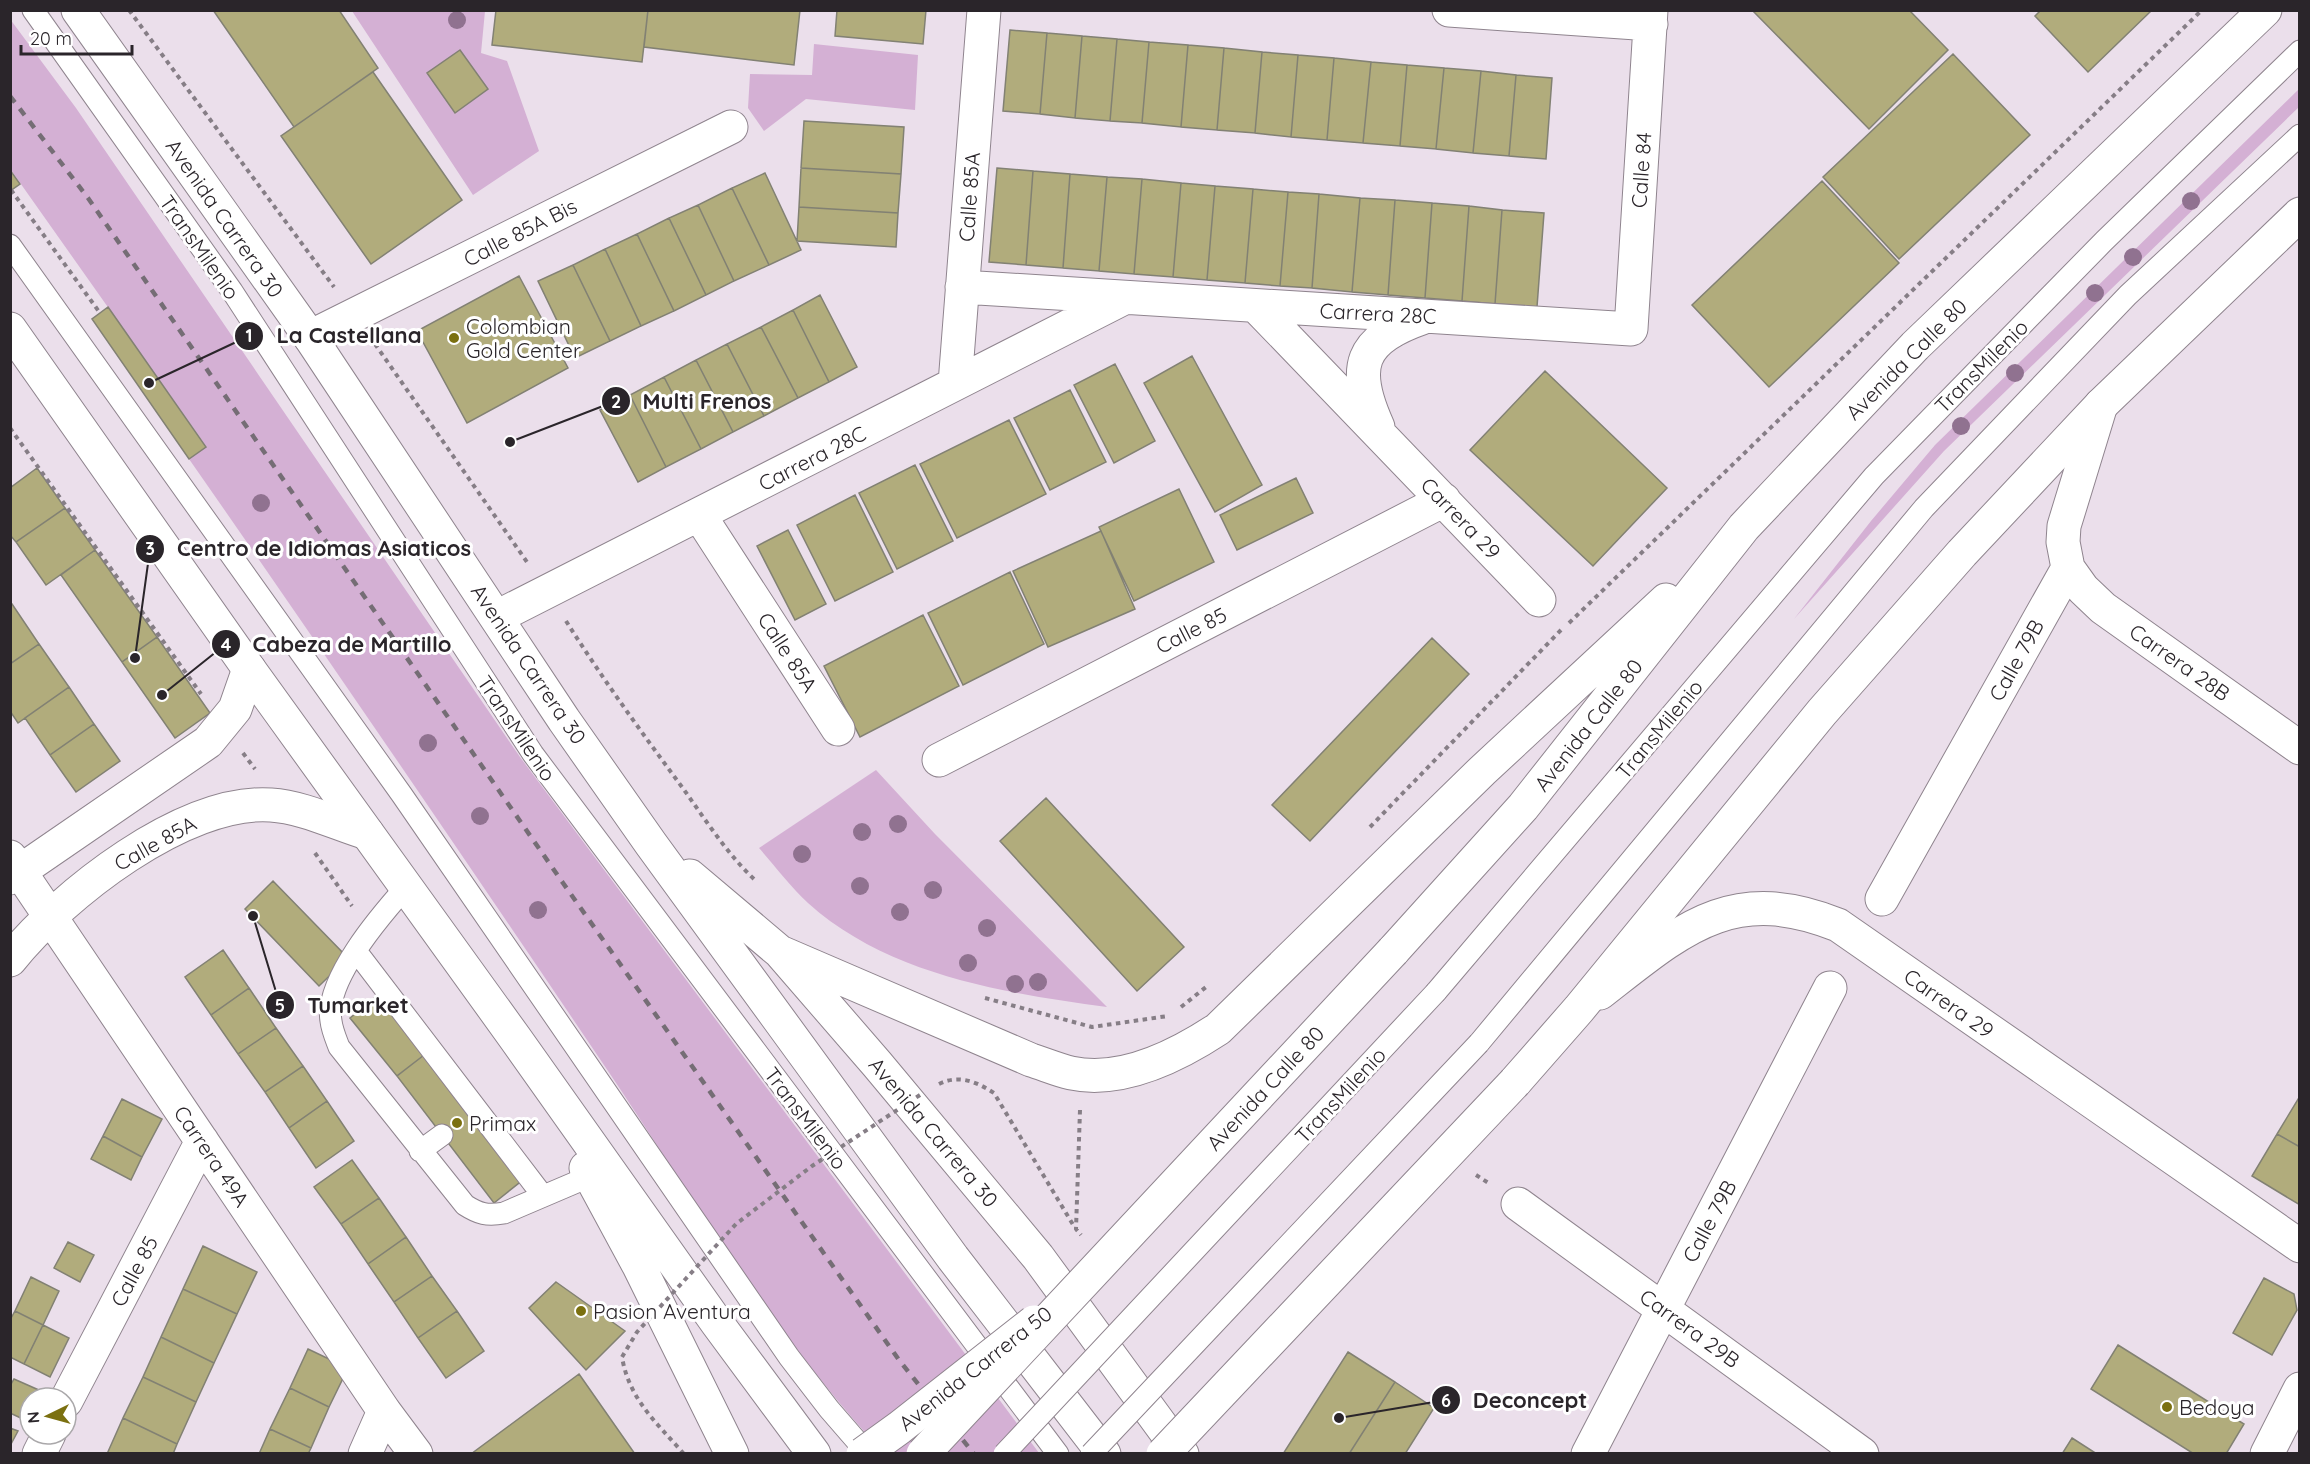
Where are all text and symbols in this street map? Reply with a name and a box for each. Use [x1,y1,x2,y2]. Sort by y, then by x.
scale bar [21,18,132,56]
text: 20 m [30,27,72,50]
street label: Calle 84 [1625,131,1657,209]
street label: Avenida Carrera 30 [161,134,289,302]
street label: Calle 85A [953,151,985,243]
street label: TransMilenio [154,190,246,304]
street label: Calle 85A Bis [459,192,581,272]
street label: Avenida Calle 80 [1840,293,1972,425]
street label: Carrera 28C [1319,297,1437,329]
place label: Colombian Gold Center [466,313,581,363]
street label: TransMilenio [1929,314,2033,418]
callout: La Castellana [234,316,433,356]
text: La Castellana [276,321,422,349]
text: 1 [245,324,253,347]
marker: Colombian Gold Center [447,331,461,345]
callout: Multi Frenos [601,381,784,421]
text: Multi Frenos [643,387,771,415]
text: 2 [611,390,621,413]
street label: Carrera 28C [754,420,870,496]
street label: Carrera 29 [1416,472,1506,564]
callout: Centro de Idiomas Asiaticos [135,529,483,569]
text: Centro de Idiomas Asiaticos [177,534,471,562]
text: 3 [145,537,155,560]
street label: Avenida Carrera 30 [466,579,592,749]
street label: Calle 85 [1151,601,1231,659]
street label: Calle 85A [753,607,823,697]
street label: Calle 79B [1983,614,2049,706]
street label: Carrera 28B [2125,618,2235,706]
callout: Cabeza de Martillo [211,624,464,664]
text: Cabeza de Martillo [253,630,451,658]
text: 4 [221,633,232,656]
street label: Avenida Calle 80 [1528,654,1648,796]
street label: TransMilenio [472,670,562,786]
street label: TransMilenio [1610,674,1708,784]
street label: Calle 85A [109,810,201,876]
street label: Carrera 29 [1899,963,1999,1043]
callout: Tumarket [265,985,420,1025]
text: Tumarket [307,991,409,1019]
text: 5 [275,994,285,1017]
street label: Avenida Calle 80 [1201,1020,1329,1156]
street label: TransMilenio [1289,1042,1391,1148]
street label: Avenida Carrera 30 [864,1052,1004,1212]
street label: TransMilenio [759,1062,853,1174]
street label: Carrera 49A [169,1101,255,1211]
place label: Primax [469,1110,536,1136]
marker: Primax [450,1116,464,1130]
street label: Calle 79B [1676,1175,1742,1267]
street label: Calle 85 [105,1231,163,1311]
street label: Carrera 29B [1635,1283,1745,1373]
place label: Pasion Aventura [593,1298,751,1324]
street label: Avenida Carrera 50 [893,1300,1057,1436]
marker: Pasion Aventura [574,1304,588,1318]
callout: Deconcept [1431,1380,1599,1420]
north arrow [18,1386,78,1446]
text: Deconcept [1473,1386,1587,1414]
text: 6 [1441,1389,1451,1412]
place label: Bedoya [2179,1394,2255,1420]
marker: Bedoya [2160,1400,2174,1414]
text: N [23,1411,44,1424]

